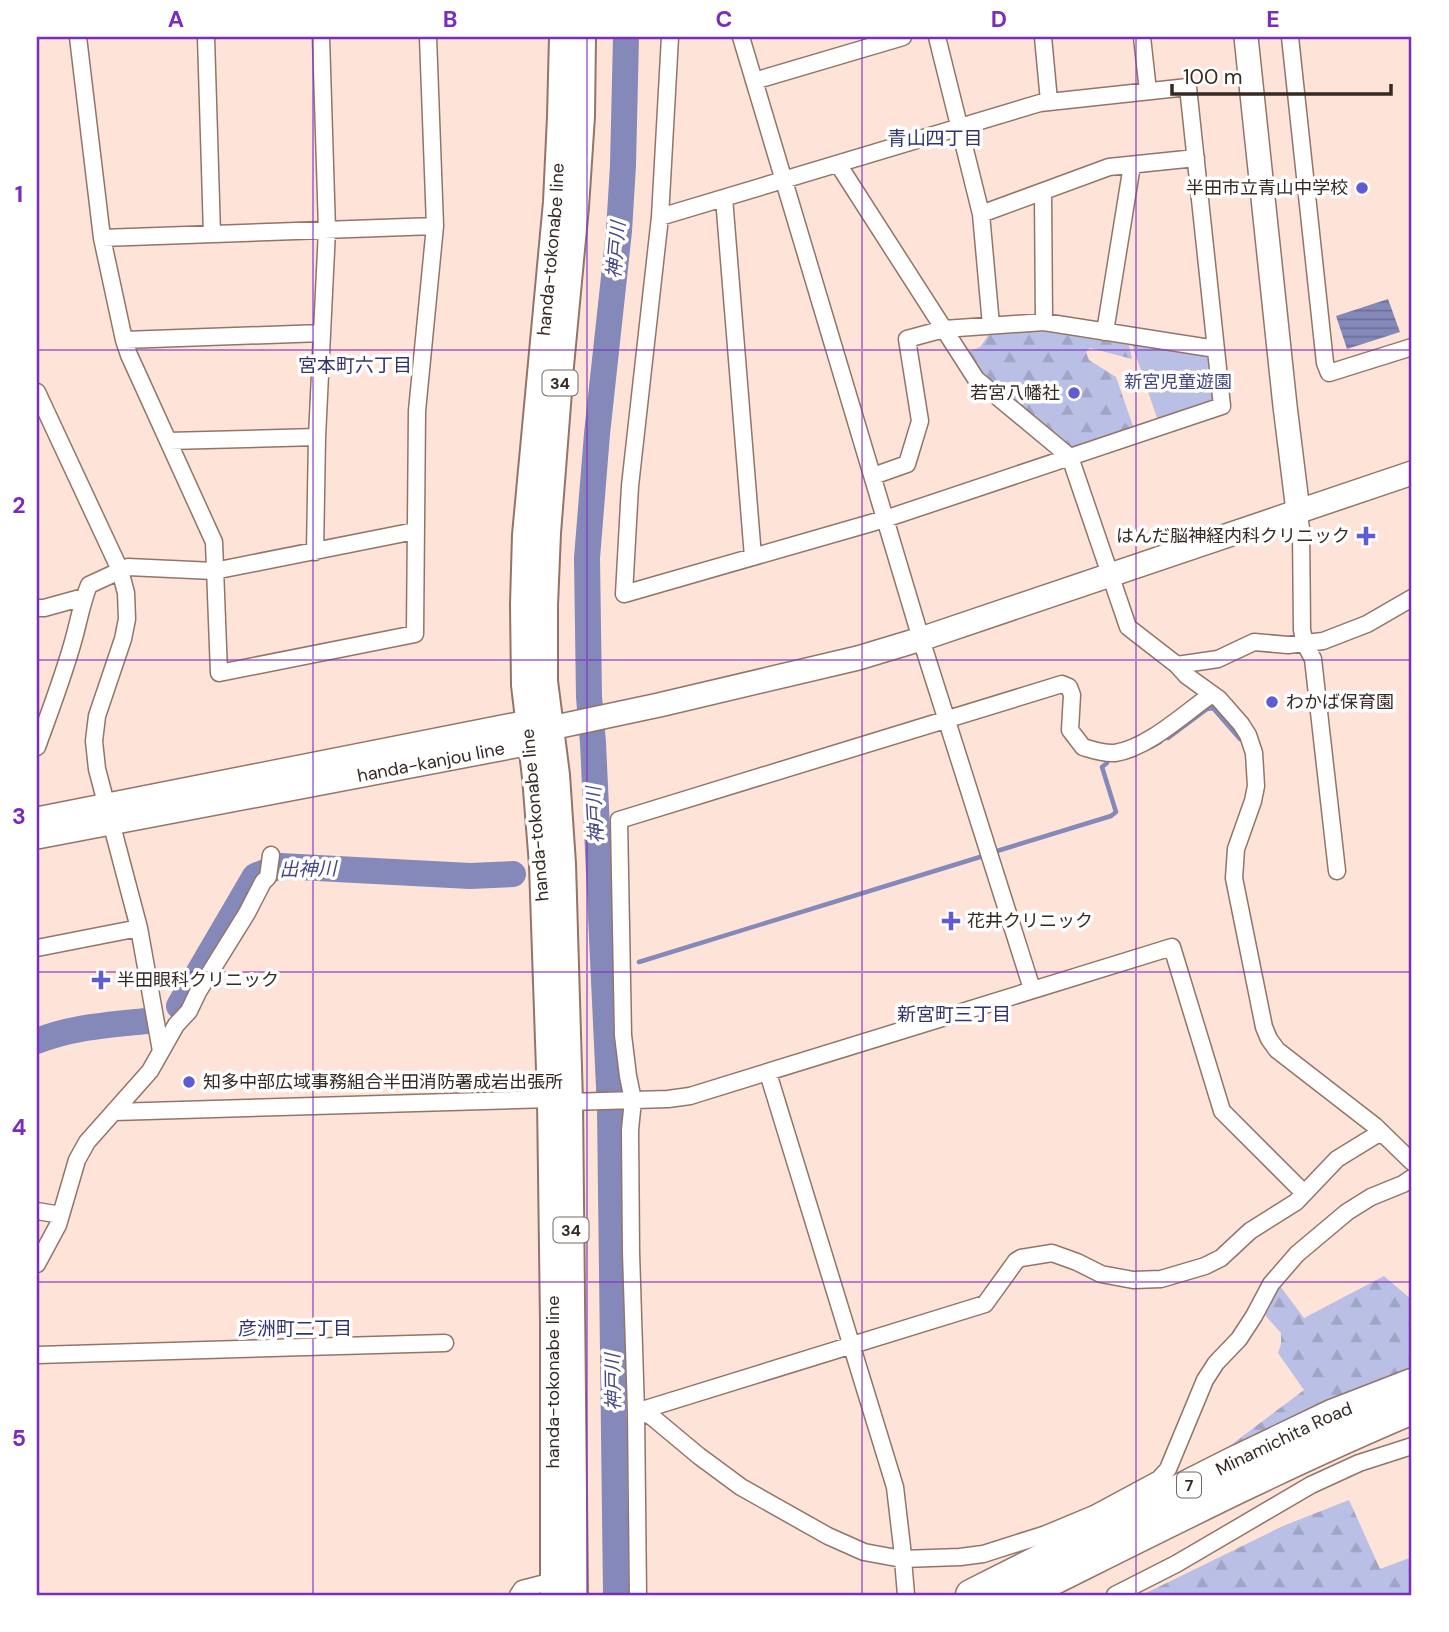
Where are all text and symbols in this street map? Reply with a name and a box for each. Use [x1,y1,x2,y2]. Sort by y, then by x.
text: A [168,4,184,34]
text: B [443,4,457,34]
text: C [716,4,732,34]
text: D [991,4,1007,34]
text: E [1266,4,1280,34]
scale bar [1172,52,1391,96]
text: 100 m [1183,63,1243,91]
district label: 青山四丁目 [887,126,983,151]
street label: handa-tokonabe line [532,162,570,337]
place label: 半田市立青山中学校 [1186,176,1348,200]
text: 1 [15,179,23,209]
marker: 半田市立青山中学校 [1354,180,1370,196]
water label: 神戸川 [601,219,631,279]
district label: 宮本町六丁目 [298,353,412,378]
road number: 34 [542,370,578,396]
park label: 新宮児童遊園 [1124,370,1232,394]
place label: 若宮八幡社 [970,381,1060,405]
marker: 若宮八幡社 [1066,385,1082,401]
text: 2 [12,490,26,520]
place label: はんだ脳神経内科クリニック [1116,524,1350,548]
marker: はんだ脳神経内科クリニック [1356,526,1376,546]
place label: わかば保育園 [1286,690,1394,714]
marker: わかば保育園 [1264,694,1280,710]
street label: handa-tokonabe line [515,728,555,902]
street label: handa-kanjou line [355,736,507,788]
water label: 神戸川 [581,784,609,844]
text: 3 [12,801,26,831]
water label: 出神川 [279,856,339,882]
place label: 花井クリニック [967,909,1093,933]
marker: 花井クリニック [941,911,961,931]
place label: 半田眼科クリニック [117,968,279,992]
marker: 半田眼科クリニック [91,970,111,990]
district label: 新宮町三丁目 [897,1002,1011,1027]
place label: 知多中部広域事務組合半田消防署成岩出張所 [203,1070,563,1094]
marker: 知多中部広域事務組合半田消防署成岩出張所 [181,1074,197,1090]
text: 4 [12,1112,27,1142]
road number: 34 [554,1218,588,1242]
street label: handa-tokonabe line [541,1295,565,1469]
district label: 彦洲町二丁目 [238,1316,352,1341]
water label: 神戸川 [600,1351,626,1411]
street label: Minamichita Road [1212,1396,1356,1481]
text: 5 [12,1423,26,1453]
road number: 7 [1177,1472,1201,1498]

